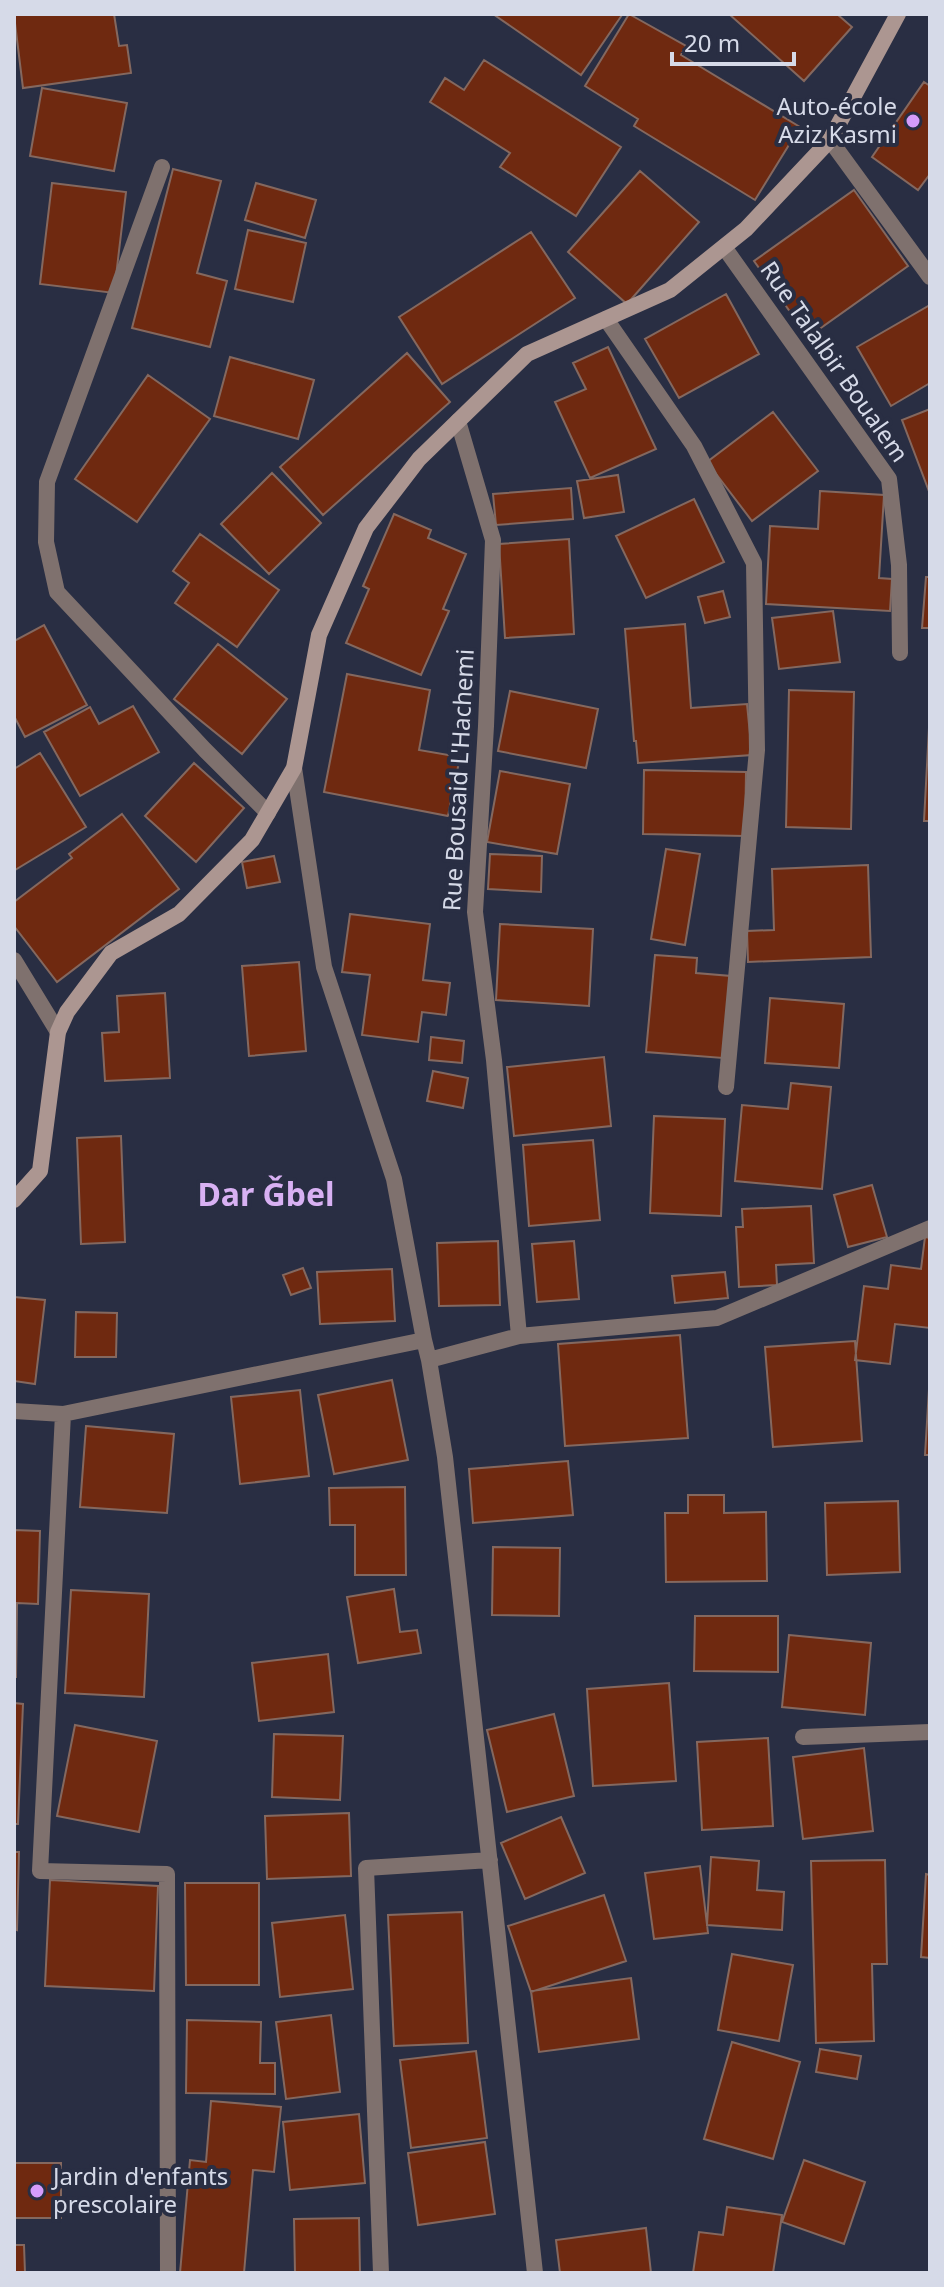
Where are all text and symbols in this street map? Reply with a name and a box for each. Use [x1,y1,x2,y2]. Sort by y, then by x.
scale bar [672,16,794,66]
text: 20 m [684,26,740,59]
place label: Auto-école Aziz Kasmi [777,89,897,150]
marker: Auto-école Aziz Kasmi [904,112,922,130]
street label: Rue Talalbir Boualem [753,254,917,468]
street label: Rue Bousaid L'Hachemi [434,648,481,912]
district label: Dar Ǧbel [197,1172,335,1215]
place label: Jardin d'enfants prescolaire [51,2159,228,2220]
marker: Jardin d'enfants prescolaire [28,2182,46,2200]

